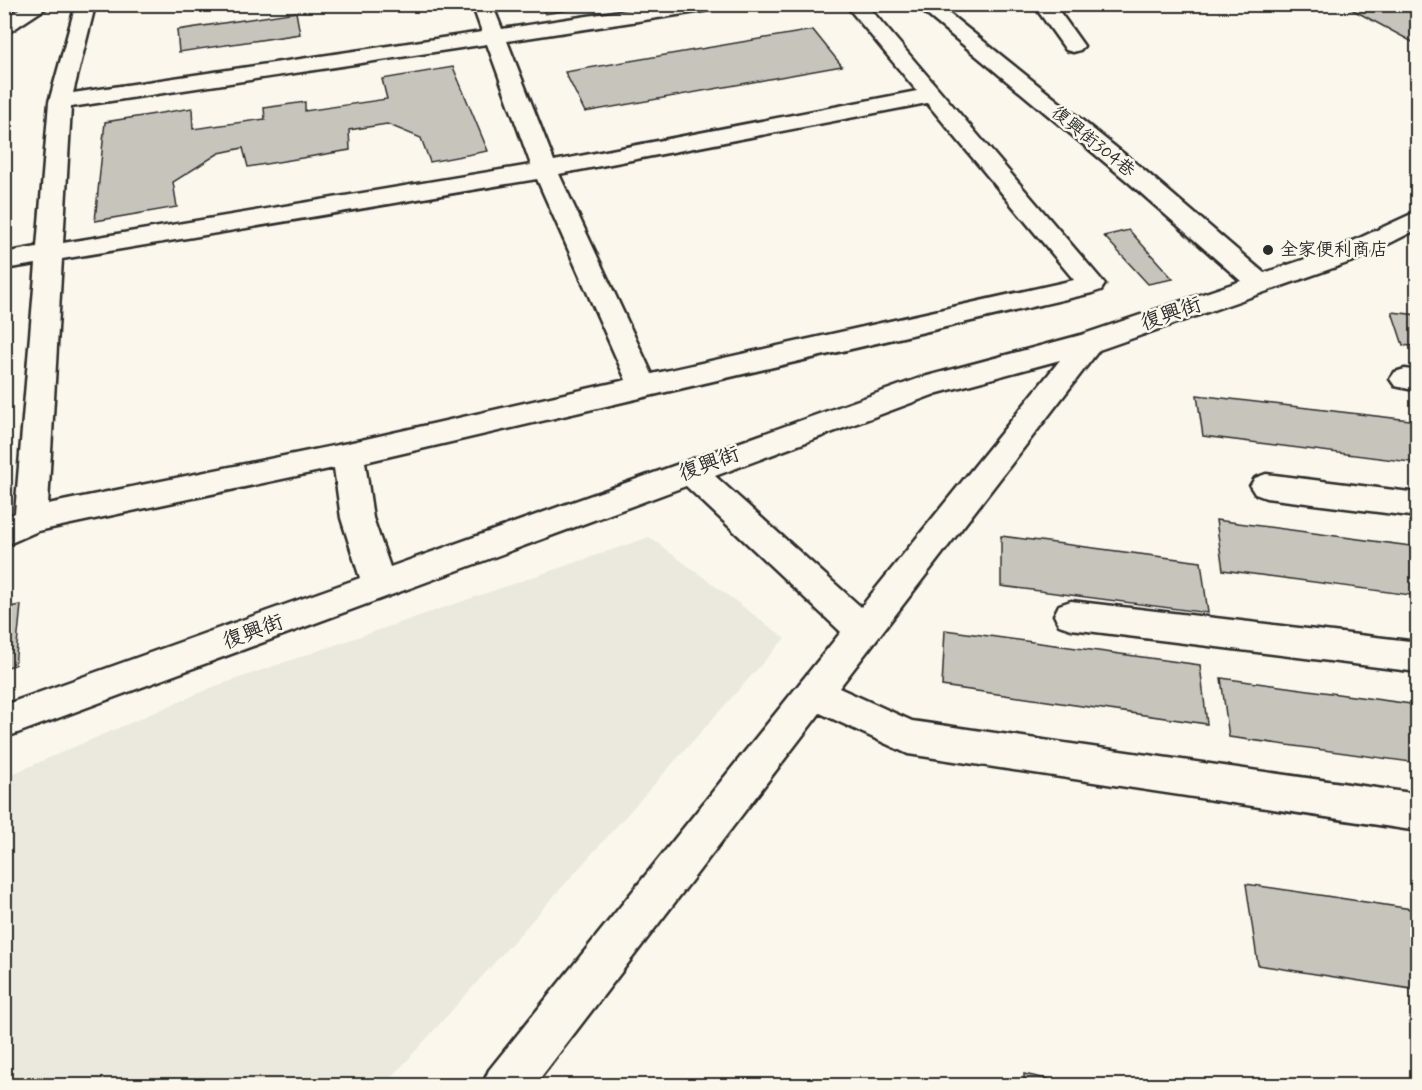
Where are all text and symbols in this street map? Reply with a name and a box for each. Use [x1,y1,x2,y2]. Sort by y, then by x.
street label: 復興街304巷 [1046,101,1140,183]
place label: 全家便利商店 [1280,238,1388,262]
marker: 全家便利商店 [1261,243,1275,257]
street label: 復興街 [1137,291,1205,337]
street label: 復興街 [675,440,743,488]
street label: 復興街 [219,608,287,656]

